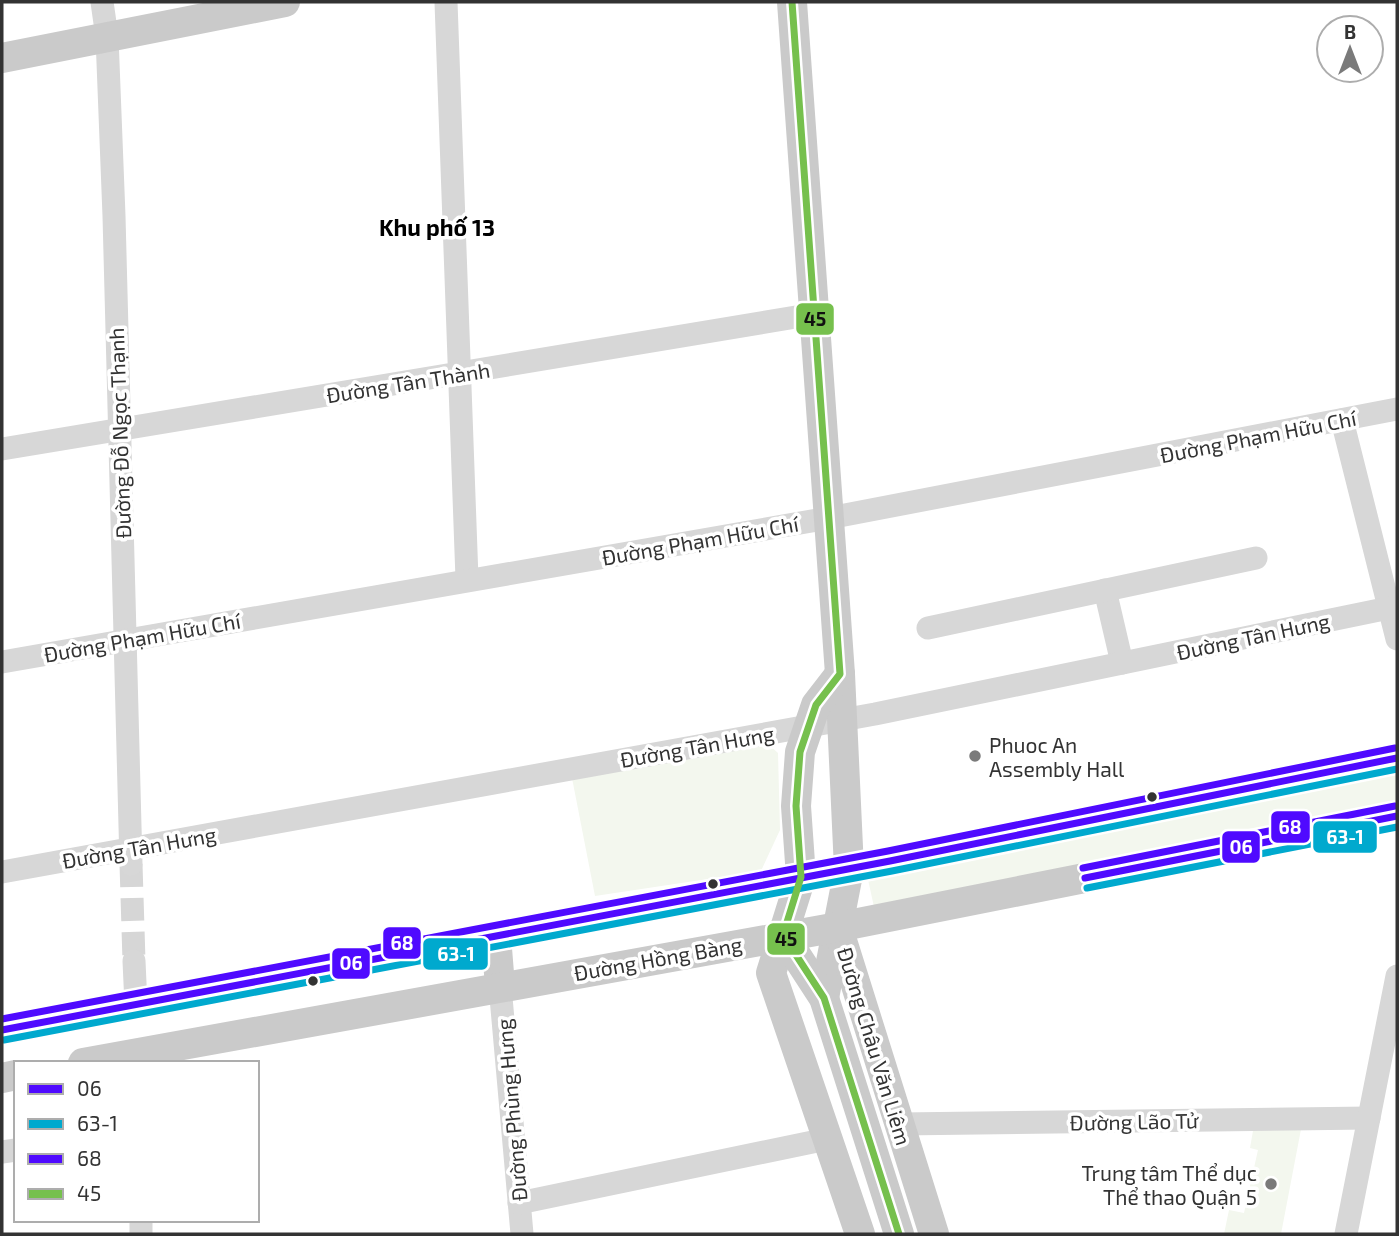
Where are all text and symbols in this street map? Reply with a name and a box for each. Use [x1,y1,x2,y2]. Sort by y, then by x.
north arrow [1315,14,1385,84]
text: B [1344,20,1356,43]
district label: Khu phố 13 [379,213,495,241]
line badge: 45 [795,302,835,336]
text: 45 [804,307,826,330]
street label: Đường Đỗ Ngọc Thạnh [103,327,135,539]
street label: Đường Tân Thành [324,357,492,407]
street label: Đường Phạm Hữu Chí [1158,405,1359,467]
street label: Đường Phạm Hữu Chí [600,510,801,570]
street label: Đường Phạm Hữu Chí [42,607,243,667]
street label: Đường Tân Hưng [1174,608,1332,664]
street label: Đường Tân Hưng [618,720,776,772]
place label: Phuoc An Assembly Hall [989,732,1125,781]
marker: Phuoc An Assembly Hall [967,748,983,764]
unlabelled marker [1145,790,1159,804]
line badge: 68 [1270,810,1311,844]
text: 68 [1278,815,1302,838]
line badge: 63-1 [1312,820,1378,854]
street label: Đường Tân Hưng [60,821,218,873]
text: 63-1 [1326,825,1364,848]
line badge: 06 [1221,830,1261,864]
text: 06 [1229,835,1253,858]
unlabelled marker [706,877,720,891]
line badge: 45 [766,922,806,956]
line badge: 68 [382,926,422,960]
text: 45 [775,927,797,950]
text: 68 [390,931,414,954]
street label: Đường Hồng Bàng [572,931,744,985]
line badge: 63-1 [422,937,489,971]
text: 63-1 [437,942,475,965]
street label: Đường Châu Văn Liêm [833,944,917,1148]
line badge: 06 [331,947,371,980]
text: 06 [339,951,363,974]
unlabelled marker [306,974,320,988]
street label: Đường Phùng Hưng [491,1017,531,1202]
legend [14,1061,259,1222]
text: 06 [77,1075,102,1100]
street label: Đường Lão Tử [1069,1107,1200,1135]
text: 63-1 [77,1110,118,1135]
text: 68 [77,1145,102,1170]
place label: Trung tâm Thể dục Thể thao Quận 5 [1081,1160,1257,1210]
marker: Trung tâm Thể dục Thể thao Quận 5 [1263,1176,1279,1192]
text: 45 [77,1180,101,1205]

